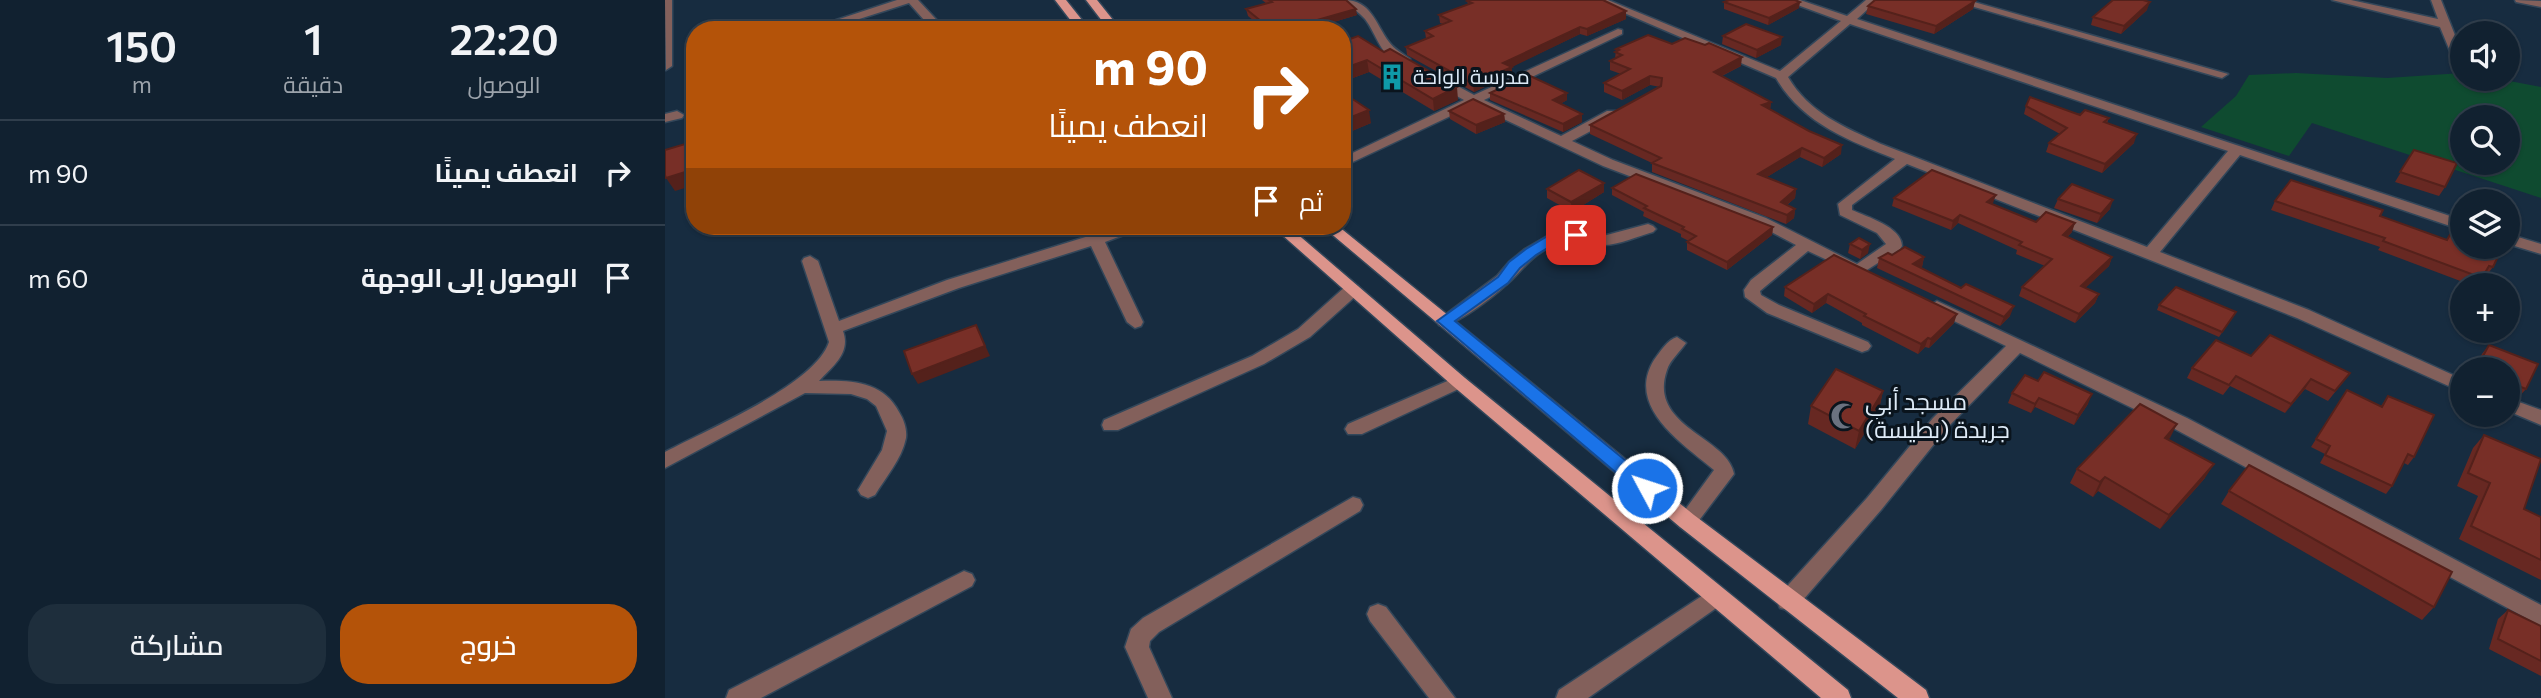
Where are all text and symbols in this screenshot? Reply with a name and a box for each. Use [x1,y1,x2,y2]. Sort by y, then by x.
text: 1 [304,12,323,64]
text: 22:20 [449,12,559,64]
text: 150 [106,19,177,71]
map controls [2450,21,2520,427]
button: sound [2450,21,2520,91]
text: 90 m [1093,35,1208,95]
icon: right [1232,49,1323,140]
building icon: مدرسة الواحة [1377,62,1407,92]
place label: مدرسة الواحة [1413,63,1530,89]
text: m [132,70,152,98]
text: دقيقة [283,70,343,98]
text: الوصول [467,70,541,98]
text: انعطف يمينًا [1048,104,1208,144]
button: search [2450,105,2520,175]
icon: right [599,154,637,192]
text: انعطف يمينًا [434,156,578,187]
text: 90 m [28,157,88,188]
icon: arrive [1247,182,1285,220]
text: ثم [1299,185,1323,216]
button: layers [2450,189,2520,259]
pin [1546,205,1606,265]
icon: arrive [1557,216,1595,254]
icon: arrive [599,259,637,297]
text: الوصول إلى الوجهة [361,261,578,292]
text: 60 m [28,262,88,293]
button: + [2450,273,2520,343]
button: − [2450,357,2520,427]
place label: مسجد أبي جريدة (بطيسة) [1865,386,2010,443]
mosque icon: مسجد أبي جريدة (بطيسة) [1829,401,1859,431]
position arrow [1610,451,1684,525]
button: مشاركة [28,604,326,684]
button: خروج [340,604,637,684]

